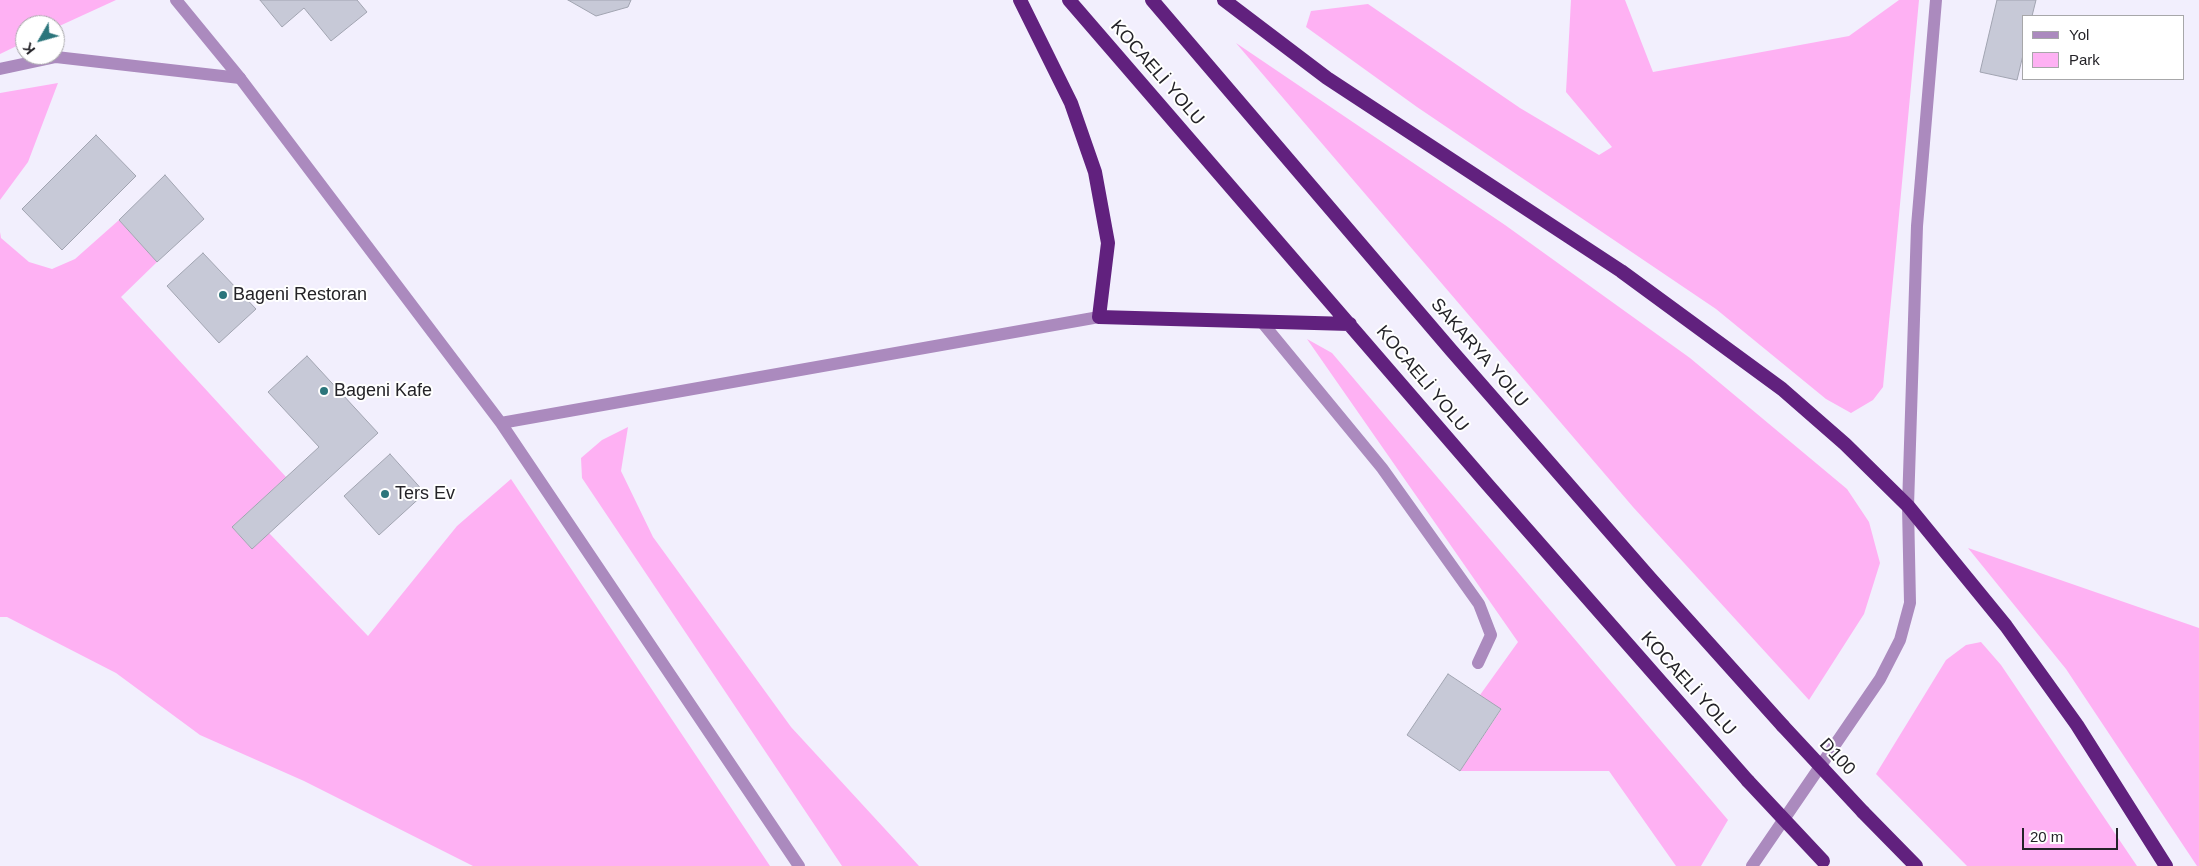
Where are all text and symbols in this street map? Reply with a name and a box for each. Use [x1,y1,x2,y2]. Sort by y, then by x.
north arrow [15,15,65,65]
legend [2022,15,2184,80]
street label: KOCAELİ YOLU [1106,16,1208,130]
text: Yol [2069,26,2089,43]
text: K [20,40,38,58]
text: Park [2069,51,2100,68]
place label: Bageni Restoran [233,284,367,306]
marker: Bageni Restoran [217,289,229,301]
street label: SAKARYA YOLU [1426,294,1532,412]
street label: KOCAELİ YOLU [1371,321,1473,437]
place label: Bageni Kafe [334,380,432,402]
marker: Bageni Kafe [318,385,330,397]
place label: Ters Ev [395,483,455,505]
marker: Ters Ev [379,488,391,500]
street label: KOCAELİ YOLU [1636,628,1740,740]
street label: D100 [1814,734,1860,780]
scale bar [2024,818,2120,850]
text: 20 m [2030,828,2063,845]

